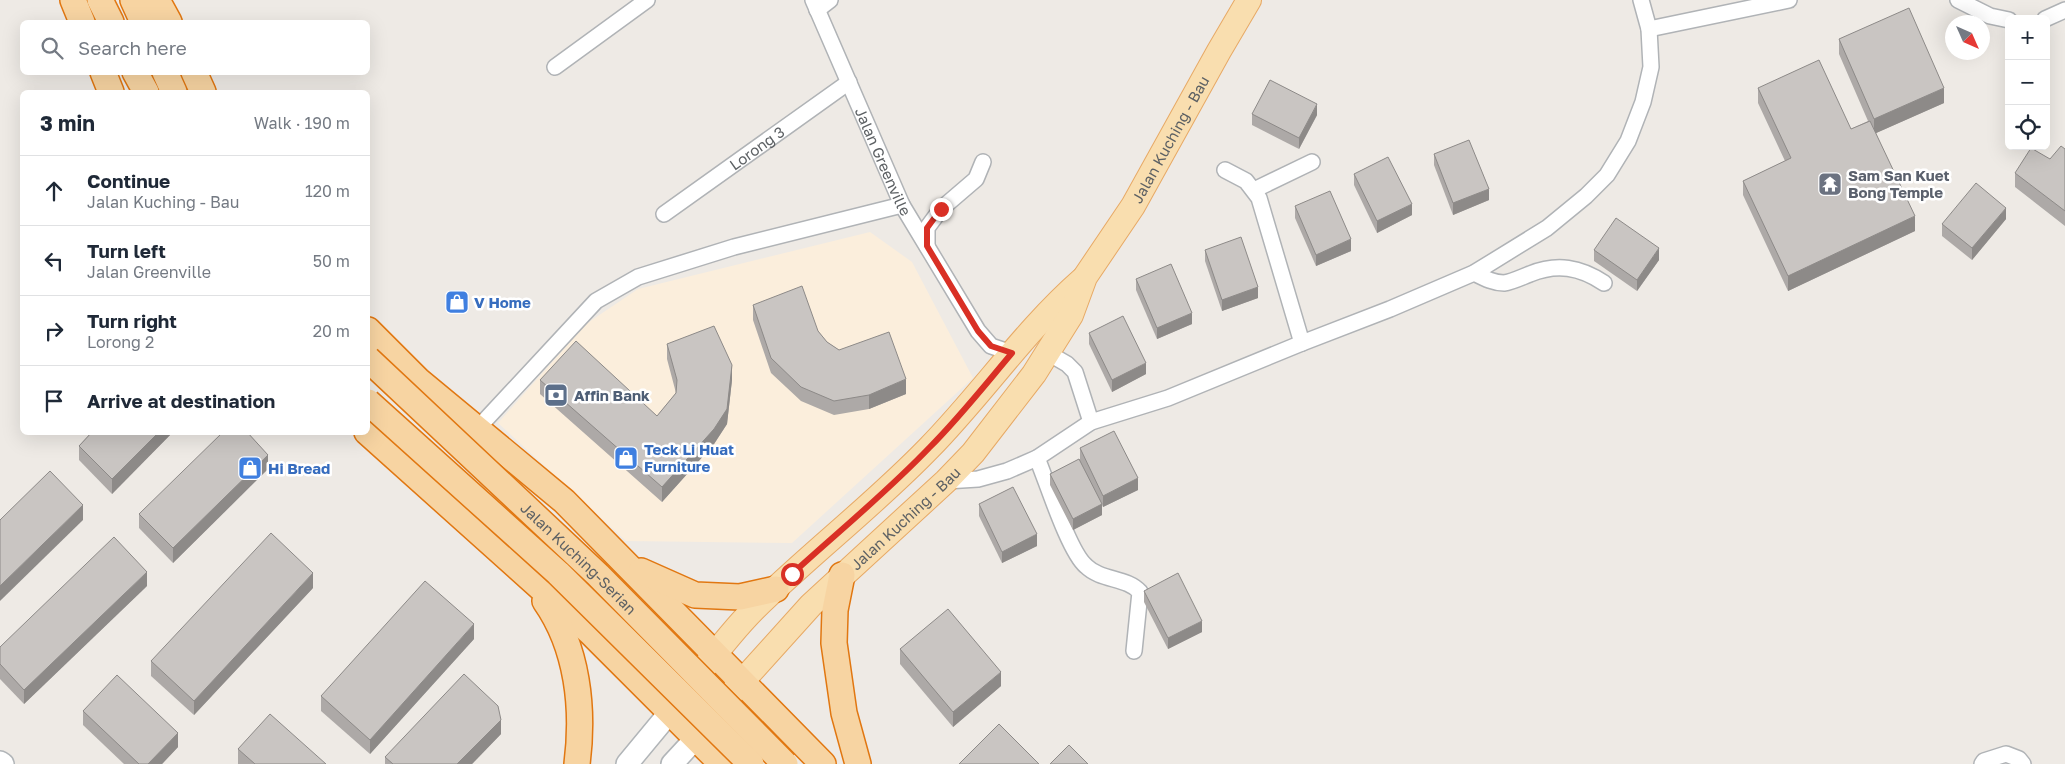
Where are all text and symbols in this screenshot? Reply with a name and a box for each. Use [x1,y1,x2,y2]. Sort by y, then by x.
north arrow [1945,15,1990,60]
map controls [2005,15,2050,150]
button: + [2005,15,2050,60]
search box [20,20,370,75]
icon: search [38,34,66,62]
text: Search here [78,36,187,59]
button: − [2005,60,2050,105]
street label: Jalan Kuching - Bau [1127,72,1213,206]
street label: Jalan Greenville [852,104,915,219]
button: locate [2005,105,2050,150]
text: 3 min [40,110,95,136]
text: Walk · 190 m [254,113,350,133]
street label: Lorong 3 [726,122,788,173]
place label: Sam San Kuet Bong Temple [1848,166,1950,201]
text: Continue [87,169,170,192]
temple icon: Sam San Kuet Bong Temple [1817,171,1843,197]
icon: ahead [40,177,68,205]
text: 120 m [305,181,350,201]
text: Jalan Kuching - Bau [87,192,239,212]
route end [930,198,953,221]
text: Turn left [87,239,166,262]
icon: left [40,247,68,275]
text: 50 m [313,251,350,271]
text: Jalan Greenville [87,262,211,282]
shop icon: V Home [444,289,470,315]
place label: V Home [474,293,531,311]
text: Turn right [87,309,177,332]
icon: right [40,317,68,345]
text: 20 m [313,321,350,341]
text: Lorong 2 [87,332,154,352]
bank icon: Affin Bank [543,382,569,408]
place label: Affin Bank [574,386,650,404]
icon: arrive [40,387,68,415]
text: Arrive at destination [87,389,275,412]
place label: Teck Li Huat Furniture [644,440,734,475]
shop icon: Teck Li Huat Furniture [613,445,639,471]
shop icon: Hi Bread [237,455,263,481]
place label: Hi Bread [268,459,330,477]
street label: Jalan Kuching - Bau [847,463,964,573]
street label: Jalan Kuching-Serian [517,498,641,618]
route start [781,563,804,586]

